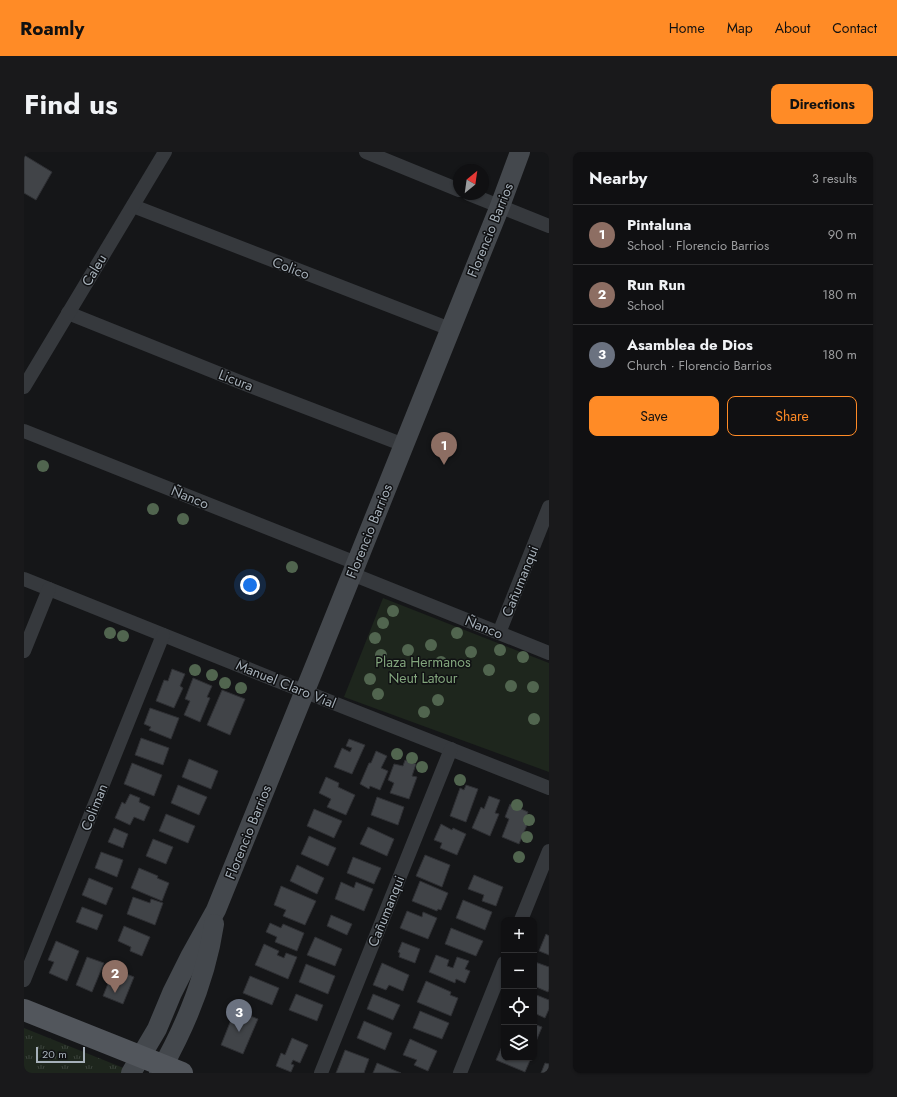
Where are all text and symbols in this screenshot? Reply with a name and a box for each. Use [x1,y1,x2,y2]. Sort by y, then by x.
text: Roamly [20,15,84,42]
text: Home [669,18,705,38]
text: Map [727,18,753,38]
text: About [775,18,810,38]
text: Contact [832,18,877,38]
text: Find us [24,84,118,125]
button: Directions [771,84,873,124]
north arrow [453,164,489,200]
text: Nearby [589,166,647,190]
text: 3 results [812,169,857,188]
street label: Florencio Barrios [462,179,518,280]
text: Pintaluna [627,214,691,236]
text: 1 [599,225,605,244]
text: 90 m [828,225,857,244]
text: School · Florencio Barrios [627,236,769,255]
street label: Caleu [77,250,111,290]
street label: Colico [269,252,313,284]
text: Run Run [627,274,685,296]
text: 2 [598,285,606,304]
text: 180 m [822,285,857,304]
text: School [627,296,664,315]
text: Asamblea de Dios [627,334,753,356]
text: 3 [598,345,606,364]
text: 180 m [822,345,857,364]
text: Church · Florencio Barrios [627,356,772,375]
street label: Licura [216,364,256,396]
button: Save [589,396,719,436]
button: Share [727,396,857,436]
pin: 1 [431,432,457,465]
street label: Ñanco [168,480,212,514]
street label: Florencio Barrios [341,480,397,581]
street label: Cañumanqui [497,542,543,620]
your location [240,575,260,595]
street label: Ñanco [462,610,506,644]
park label: Plaza Hermanos Neut Latour [375,652,471,688]
street label: Manuel Claro Vial [233,655,339,713]
street label: Coliman [76,780,112,834]
street label: Florencio Barrios [220,781,276,882]
street label: Cañumanqui [363,872,409,950]
map controls [501,917,537,1061]
button: + [501,917,537,953]
button: − [501,953,537,989]
pin: 2 [102,960,128,993]
button: locate [501,989,537,1025]
pin: 3 [226,999,252,1032]
button: layers [501,1025,537,1061]
scale bar [36,1045,85,1064]
text: 20 m [42,1046,67,1062]

